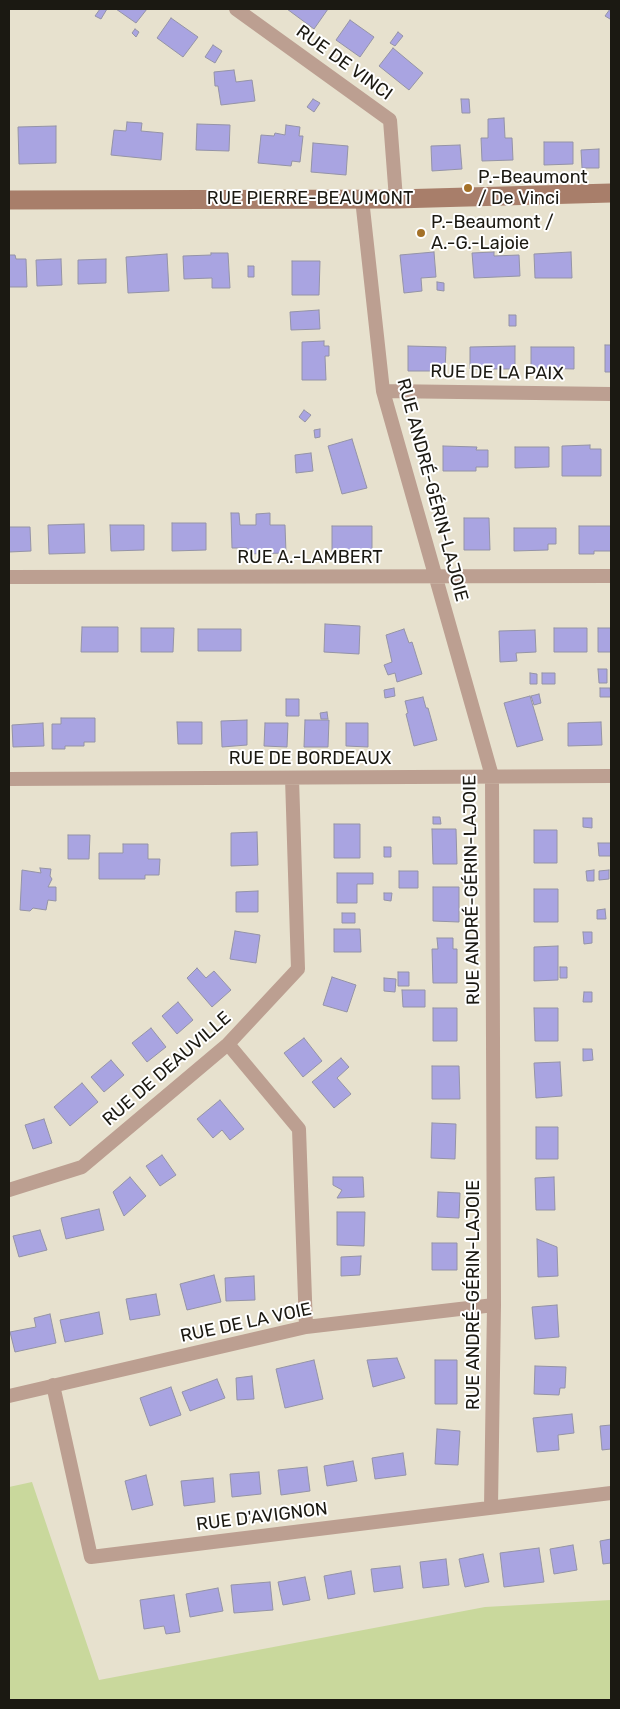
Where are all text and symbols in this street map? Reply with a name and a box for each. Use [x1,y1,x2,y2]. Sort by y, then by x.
street label: RUE DE VINCI [292,21,396,105]
place label: P.-Beaumont / De Vinci [478,167,587,210]
marker: P.-Beaumont / De Vinci [462,182,474,194]
street label: RUE PIERRE-BEAUMONT [207,188,413,210]
place label: P.-Beaumont / A.-G.-Lajoie [431,212,554,254]
marker: P.-Beaumont / A.-G.-Lajoie [415,227,427,239]
street label: RUE DE LA PAIX [430,361,564,385]
street label: RUE ANDRÉ-GÉRIN-LAJOIE [392,376,472,604]
street label: RUE A.-LAMBERT [237,547,383,569]
street label: RUE DE BORDEAUX [229,748,391,770]
street label: RUE ANDRÉ-GÉRIN-LAJOIE [459,775,485,1005]
street label: RUE DE DEAUVILLE [98,1007,236,1131]
street label: RUE ANDRÉ-GÉRIN-LAJOIE [463,1180,485,1410]
street label: RUE DE LA VOIE [178,1299,314,1347]
street label: RUE D'AVIGNON [195,1498,329,1536]

